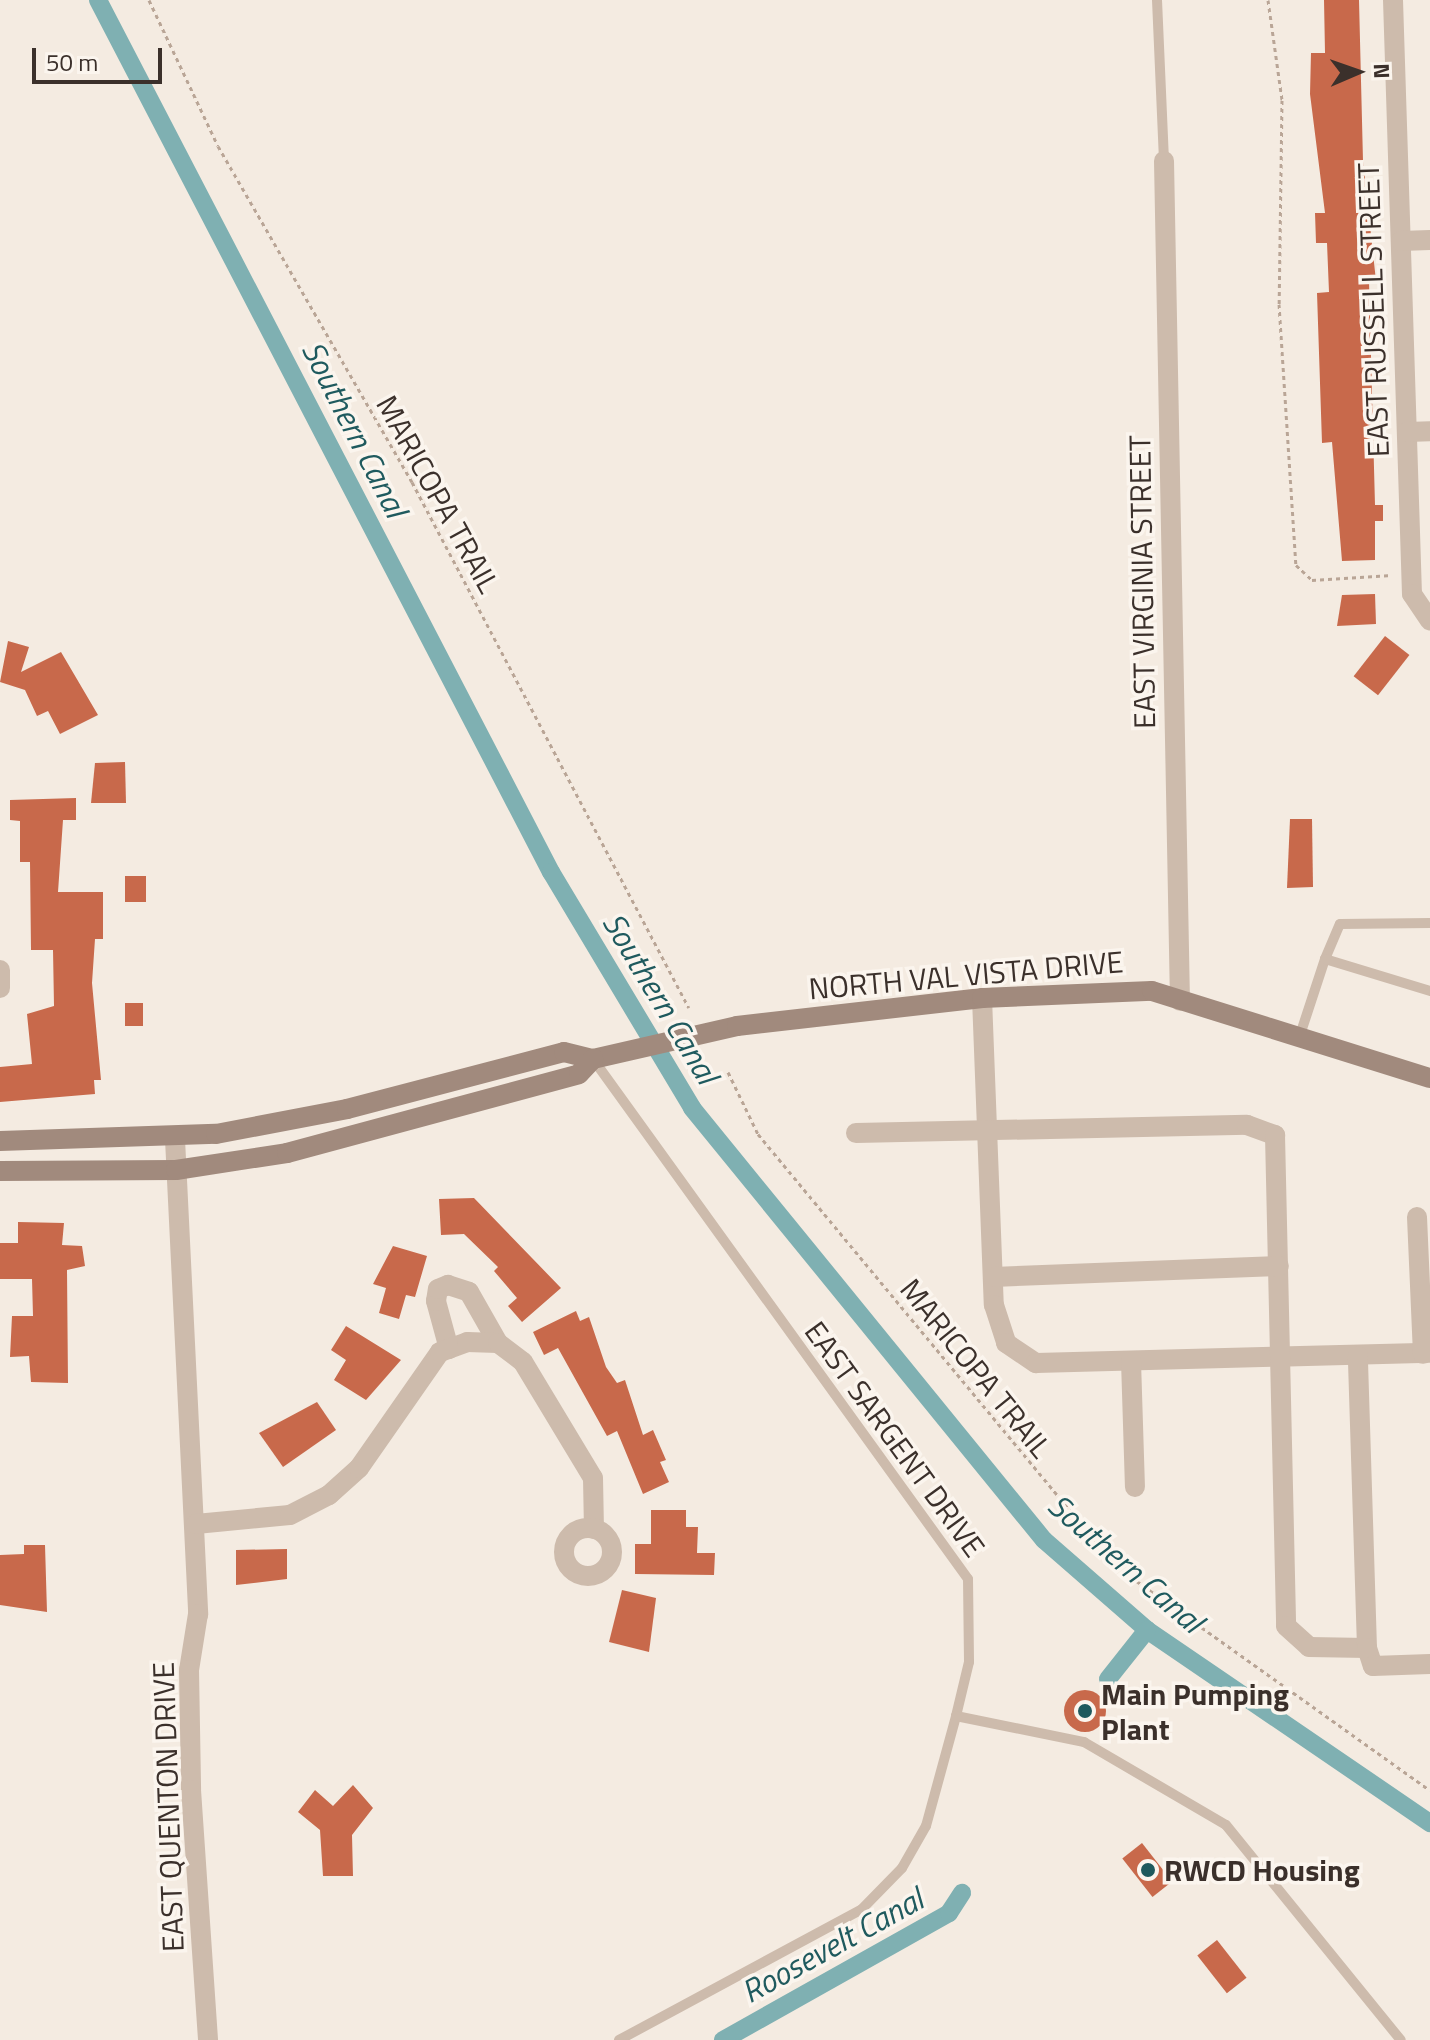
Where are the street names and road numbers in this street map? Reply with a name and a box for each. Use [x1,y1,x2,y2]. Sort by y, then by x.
street label: EAST RUSSELL STREET [1350,162,1396,458]
street label: MARICOPA TRAIL [369,389,507,599]
street label: EAST VIRGINIA STREET [1121,435,1163,729]
street label: NORTH VAL VISTA DRIVE [807,943,1125,1007]
street label: MARICOPA TRAIL [893,1271,1059,1465]
street label: EAST SARGENT DRIVE [797,1314,993,1564]
street label: EAST QUENTON DRIVE [145,1661,191,1953]

